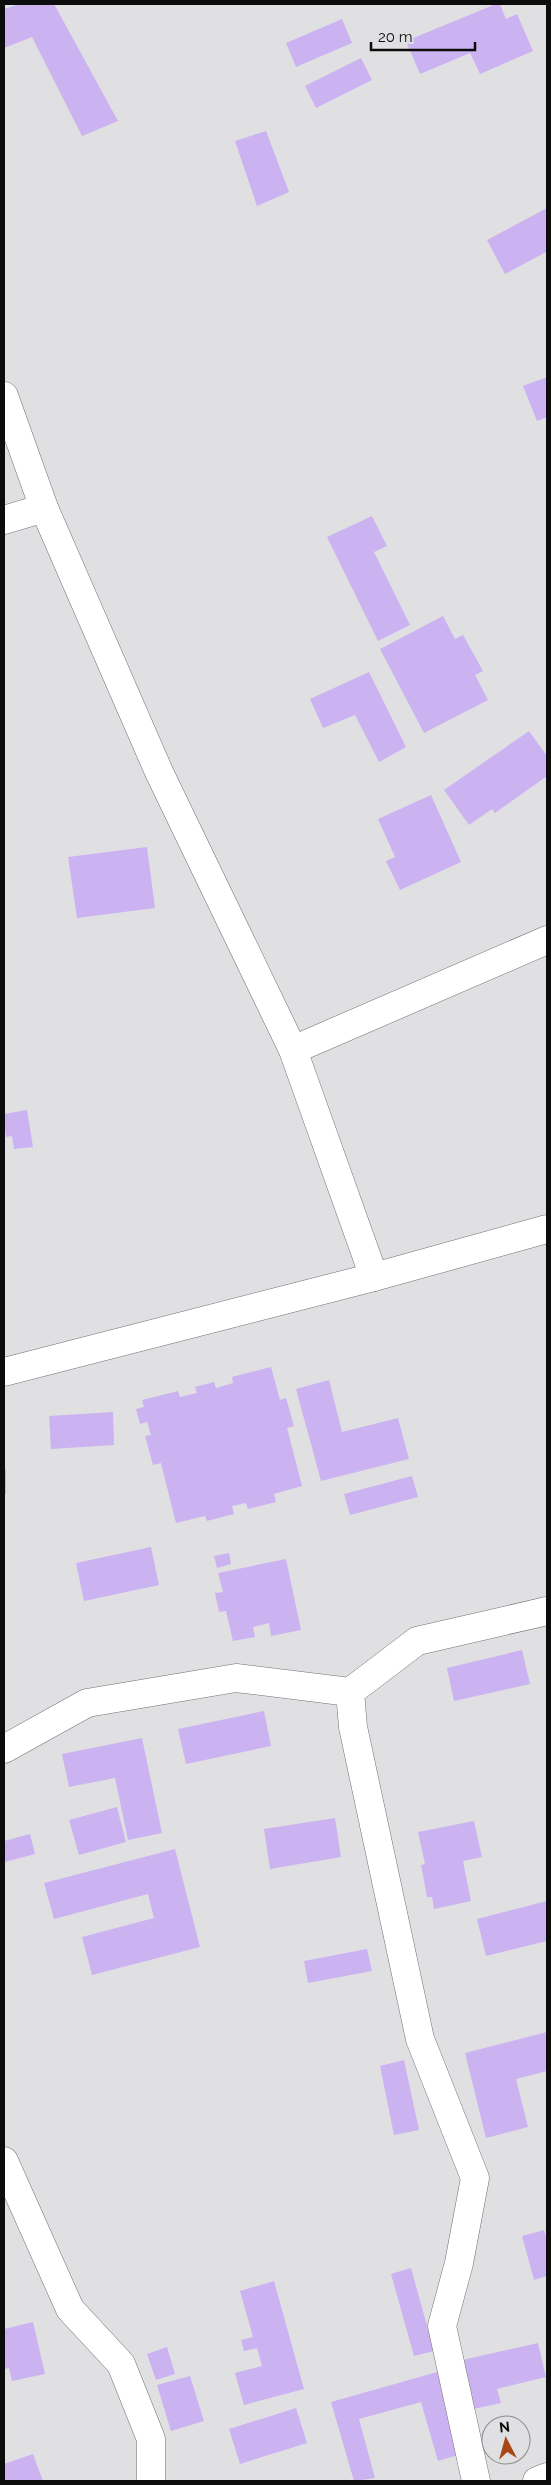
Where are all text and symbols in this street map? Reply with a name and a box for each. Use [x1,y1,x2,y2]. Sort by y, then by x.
scale bar [371,20,475,52]
text: 20 m [378,28,413,46]
north arrow [481,2415,531,2465]
text: N [498,2419,511,2436]

